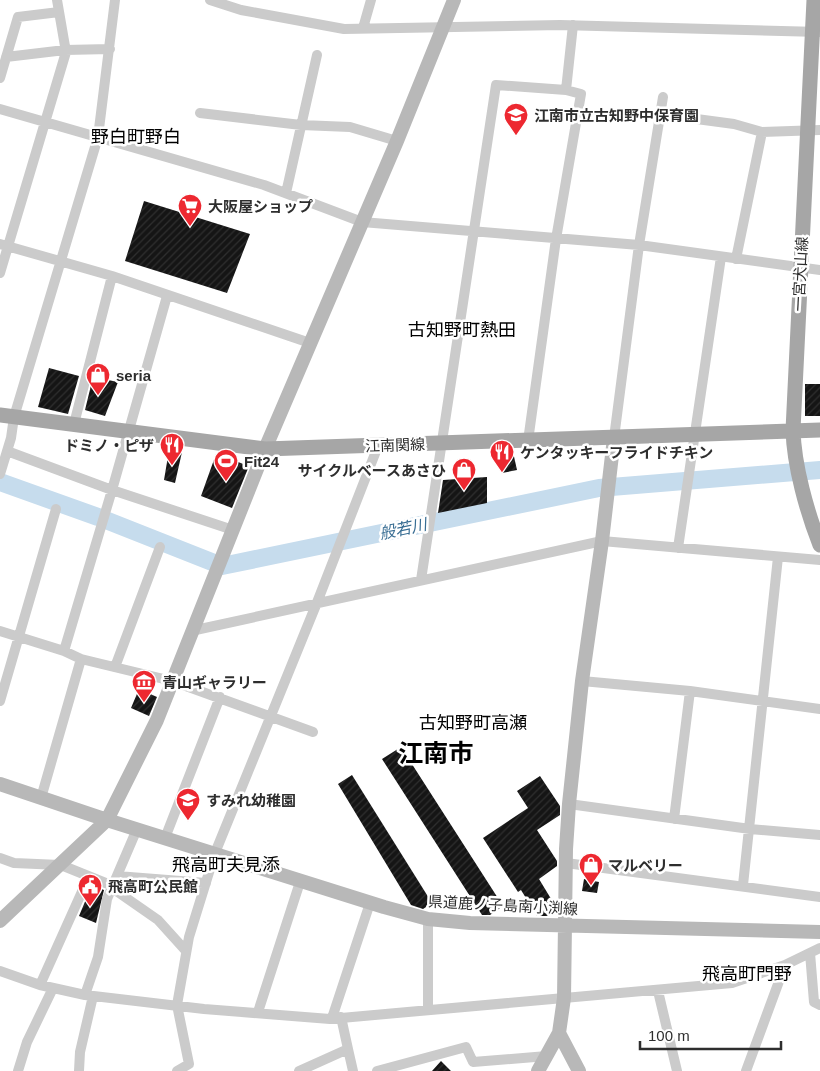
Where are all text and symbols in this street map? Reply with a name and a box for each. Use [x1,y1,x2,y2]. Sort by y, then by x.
school or university icon: 江南市立古知野中保育園 [503,102,529,136]
place label: 江南市立古知野中保育園 [534,107,699,124]
district label: 野白町野白 [91,127,181,147]
supermarket icon: 大阪屋ショップ [177,193,203,227]
place label: 大阪屋ショップ [208,198,313,215]
street label: 一宮犬山線 [790,236,810,312]
district label: 古知野町熱田 [408,320,516,340]
shop icon: seria [85,362,111,396]
place label: seria [116,367,152,384]
restaurant icon: ドミノ・ピザ [159,432,185,466]
street label: 江南関線 [365,435,425,455]
place label: ドミノ・ピザ [64,437,154,454]
restaurant icon: ケンタッキーフライドチキン [489,439,515,473]
place label: ケンタッキーフライドチキン [520,444,713,461]
sports icon: Fit24 [213,448,239,482]
place label: Fit24 [244,453,280,470]
shop icon: サイクルベースあさひ [451,457,477,491]
place label: サイクルベースあさひ [297,462,446,479]
water label: 般若川 [378,515,430,542]
museum icon: 青山ギャラリー [131,669,157,703]
place label: 青山ギャラリー [162,674,267,691]
district label: 古知野町高瀬 [419,713,527,733]
district label: 江南市 [398,739,474,767]
school or university icon: すみれ幼稚園 [175,787,201,821]
place label: すみれ幼稚園 [206,792,296,809]
shop icon: マルベリー [578,852,604,886]
district label: 飛高町夫見添 [172,855,280,875]
place label: マルベリー [608,857,683,874]
public building icon: 飛高町公民館 [77,873,103,907]
place label: 飛高町公民館 [108,878,198,895]
street label: 県道鹿ノ子島南小渕線 [428,893,578,917]
district label: 飛高町門野 [702,964,792,984]
scale bar [640,1018,781,1050]
text: 100 m [648,1027,690,1044]

